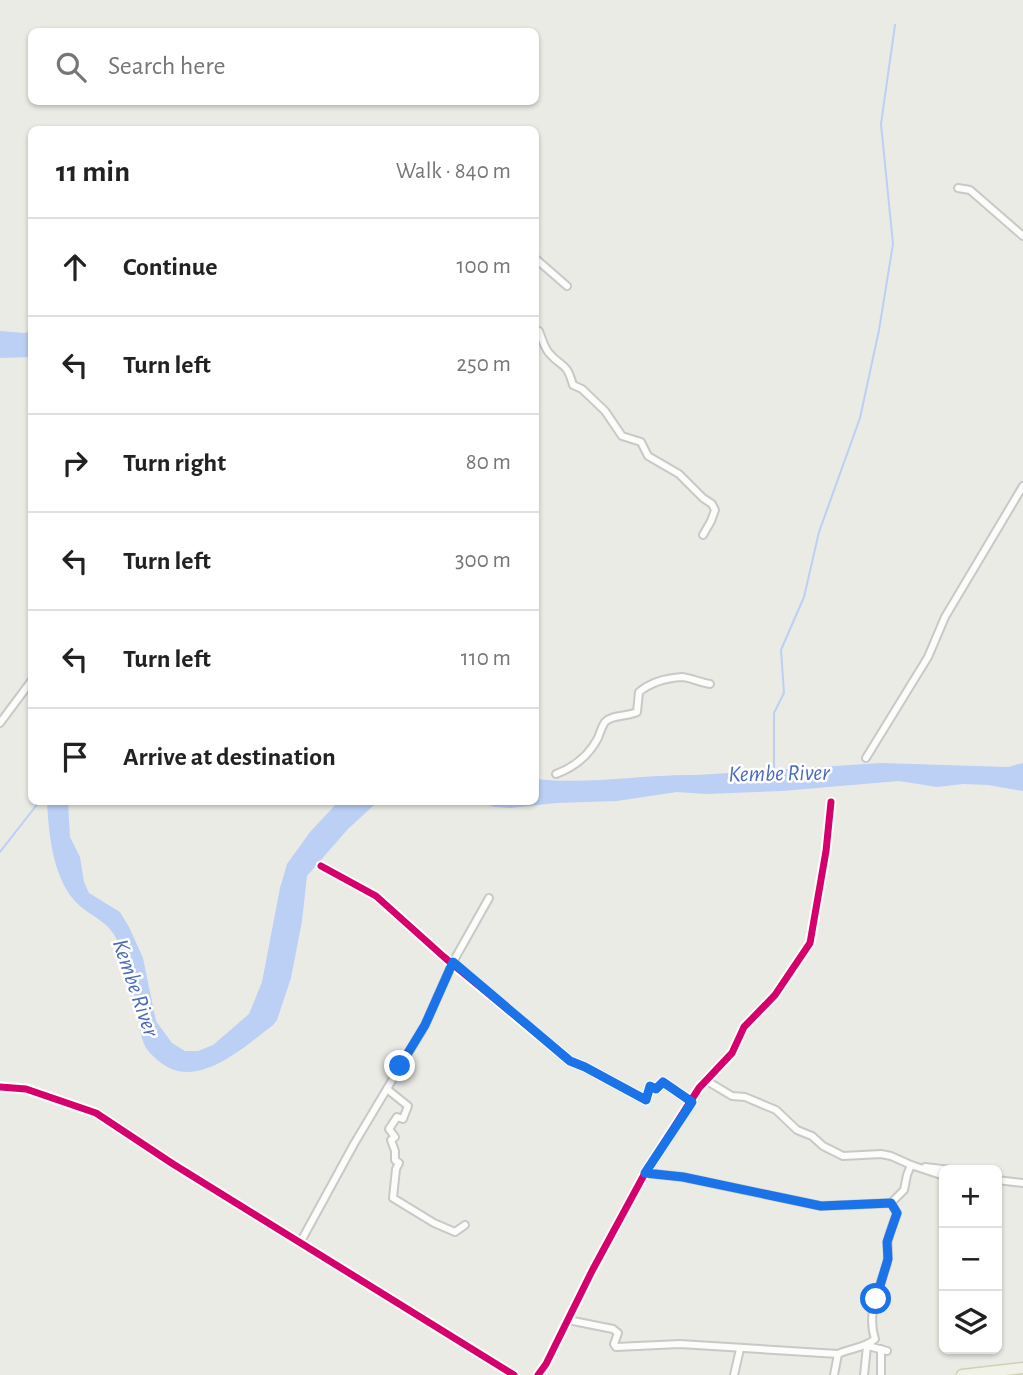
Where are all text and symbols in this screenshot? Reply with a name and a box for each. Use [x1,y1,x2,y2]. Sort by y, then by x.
search box [28,28,539,105]
icon: search [52,48,90,86]
text: Search here [108,53,226,79]
text: 11 min [56,157,130,187]
text: Walk · 840 m [396,160,511,183]
icon: ahead [56,248,94,286]
text: Continue [123,254,218,280]
text: 100 m [457,255,511,278]
icon: left [56,346,94,384]
text: Turn left [123,352,211,378]
text: 250 m [457,353,511,376]
icon: right [56,444,94,482]
text: Turn right [123,450,226,476]
text: 80 m [466,451,511,474]
icon: left [56,542,94,580]
text: Turn left [123,548,211,574]
text: 300 m [455,549,511,572]
icon: left [56,640,94,678]
text: Turn left [123,646,211,672]
text: 110 m [461,647,511,670]
icon: arrive [56,738,94,776]
text: Arrive at destination [123,744,336,770]
water label: Kembe River [728,762,830,786]
water label: Kembe River [108,936,163,1040]
route end [384,1050,415,1081]
map controls [939,1165,1002,1354]
button: + [939,1165,1002,1228]
button: − [939,1228,1002,1291]
route start [860,1283,891,1314]
button: layers [939,1291,1002,1354]

